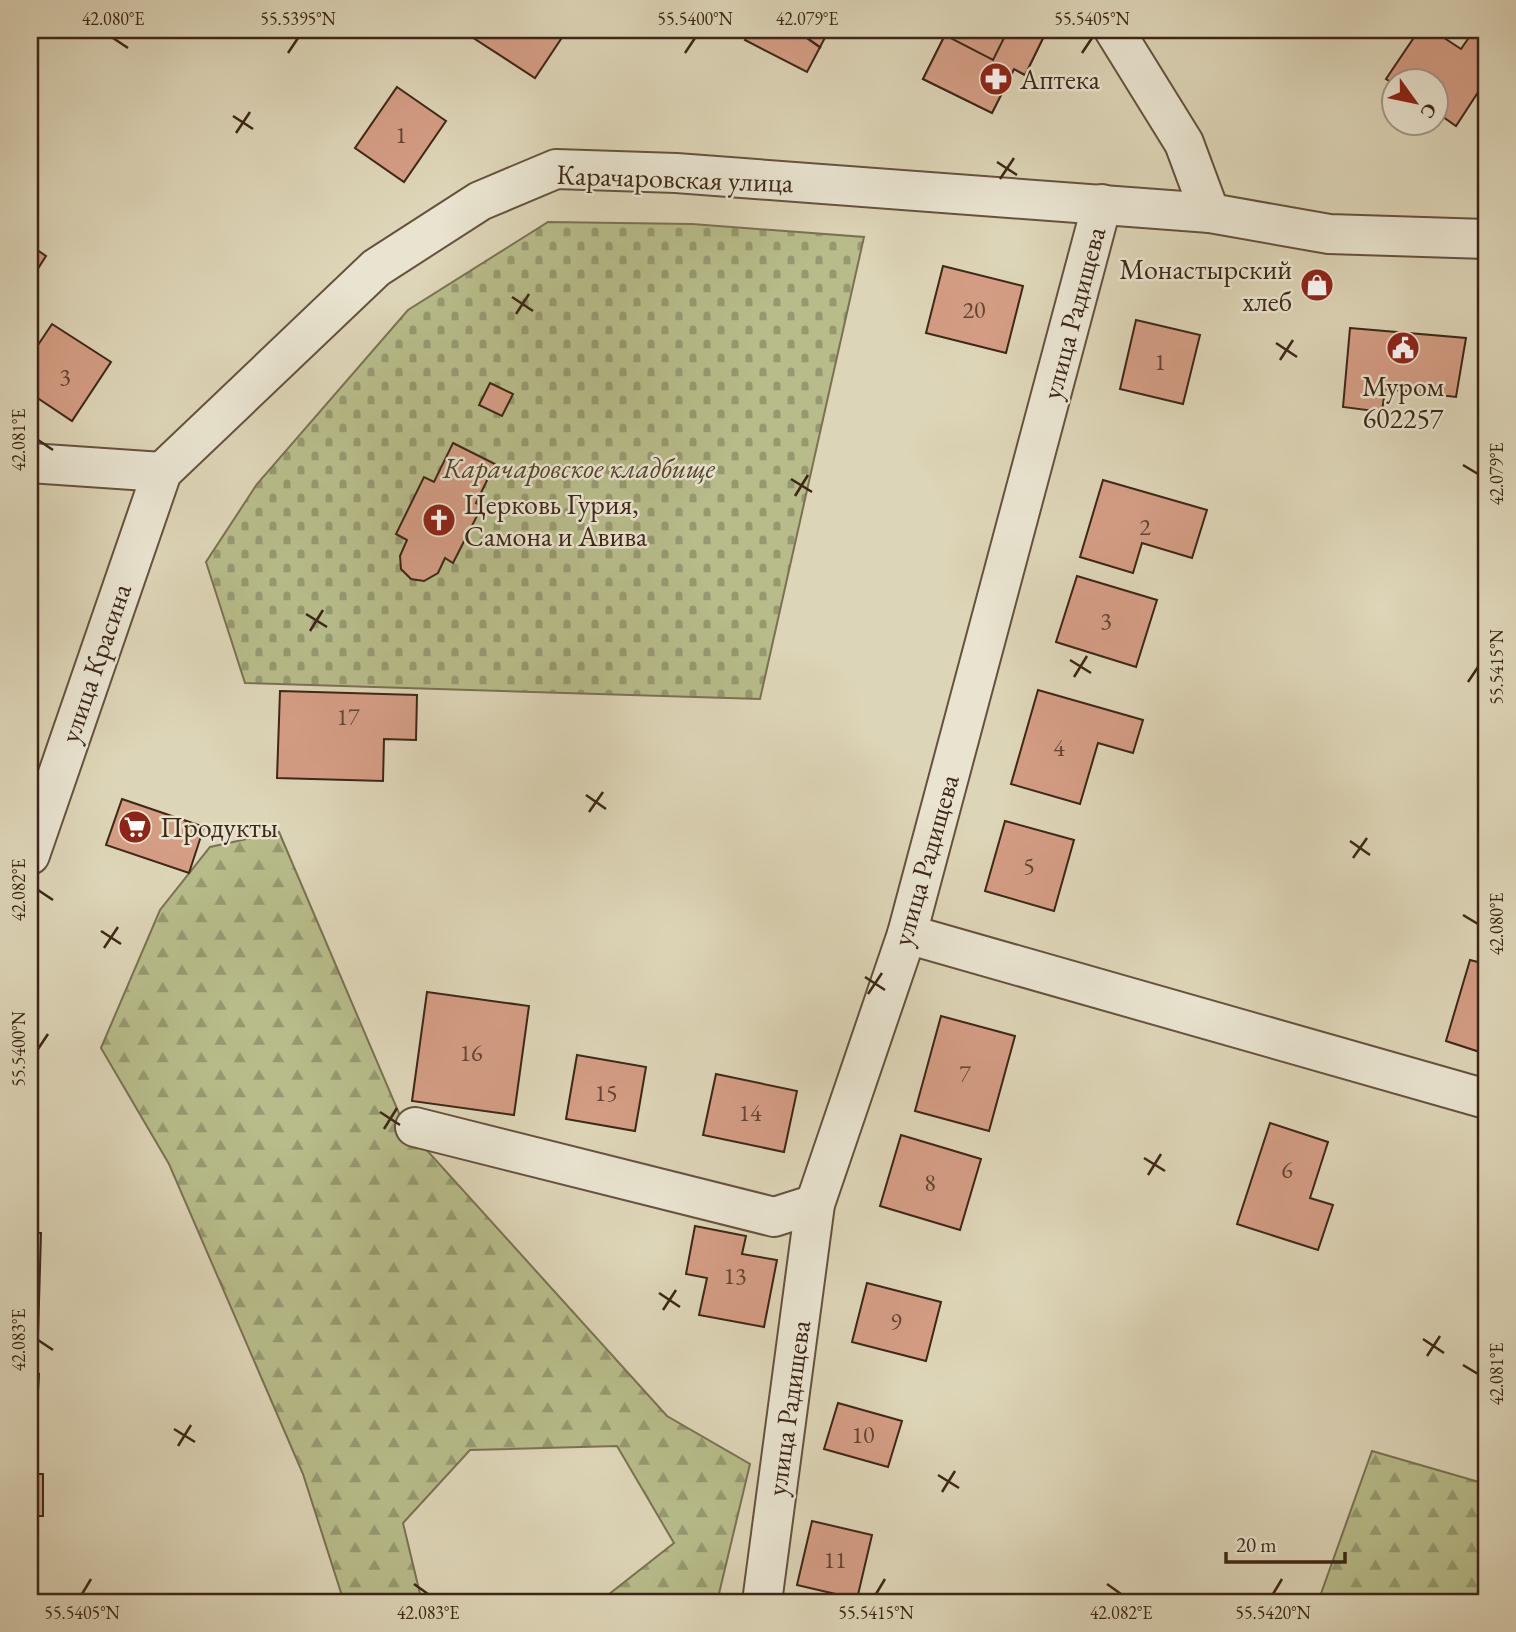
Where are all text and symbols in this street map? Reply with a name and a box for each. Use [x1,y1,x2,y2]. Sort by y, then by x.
text: 42.080°E [82,7,144,30]
text: 55.5395°N [260,7,336,30]
text: 55.5400°N [657,7,733,30]
text: 42.079°E [776,7,838,30]
text: 55.5405°N [1054,7,1130,30]
pharmacy icon: Аптека [977,60,1015,98]
place label: Аптека [1019,61,1101,97]
north arrow [1380,66,1450,136]
text: С [1415,99,1443,123]
house number: 1 [395,119,407,150]
street label: Карачаровская улица [556,156,795,200]
street label: улица Радищева [1033,222,1114,403]
place label: Монастырский хлеб [1119,251,1292,319]
shop icon: Монастырский хлеб [1298,266,1336,304]
house number: 20 [962,294,986,325]
public building icon: Муром 602257 [1384,329,1422,367]
house number: 1 [1154,346,1166,377]
house number: 3 [59,361,71,392]
place label: Муром 602257 [1362,368,1444,436]
text: 42.081°E [7,409,30,471]
text: 42.079°E [1485,443,1508,505]
park label: Карачаровское кладбище [442,450,716,486]
place label: Церковь Гурия, Самона и Авива [464,486,648,554]
church icon: Церковь Гурия, Самона и Авива [420,501,458,539]
house number: 2 [1139,511,1151,542]
street label: улица Красина [51,578,139,747]
house number: 3 [1100,605,1112,636]
text: 55.5415°N [1485,629,1508,705]
house number: 17 [336,701,360,732]
house number: 4 [1053,732,1065,763]
street label: улица Радищева [883,769,967,950]
supermarket icon: Продукты [116,808,154,846]
place label: Продукты [160,809,278,845]
house number: 5 [1023,850,1035,881]
text: 42.082°E [7,859,30,921]
text: 42.080°E [1485,893,1508,955]
text: 55.5400°N [7,1011,30,1087]
house number: 16 [459,1037,483,1068]
house number: 7 [959,1058,971,1089]
house number: 15 [594,1077,618,1108]
house number: 14 [738,1097,762,1128]
house number: 6 [1281,1154,1293,1185]
house number: 8 [924,1167,936,1198]
house number: 13 [723,1260,747,1291]
house number: 9 [890,1306,902,1337]
text: 42.083°E [7,1309,30,1371]
street label: улица Радищева [758,1317,818,1498]
text: 42.081°E [1485,1343,1508,1405]
house number: 10 [851,1419,875,1450]
scale bar [1226,1520,1344,1564]
text: 20 m [1236,1531,1277,1558]
house number: 11 [823,1544,847,1575]
text: 55.5405°N [44,1601,120,1624]
text: 42.083°E [397,1601,459,1624]
text: 55.5415°N [838,1601,914,1624]
text: 42.082°E [1090,1601,1152,1624]
text: 55.5420°N [1235,1601,1311,1624]

